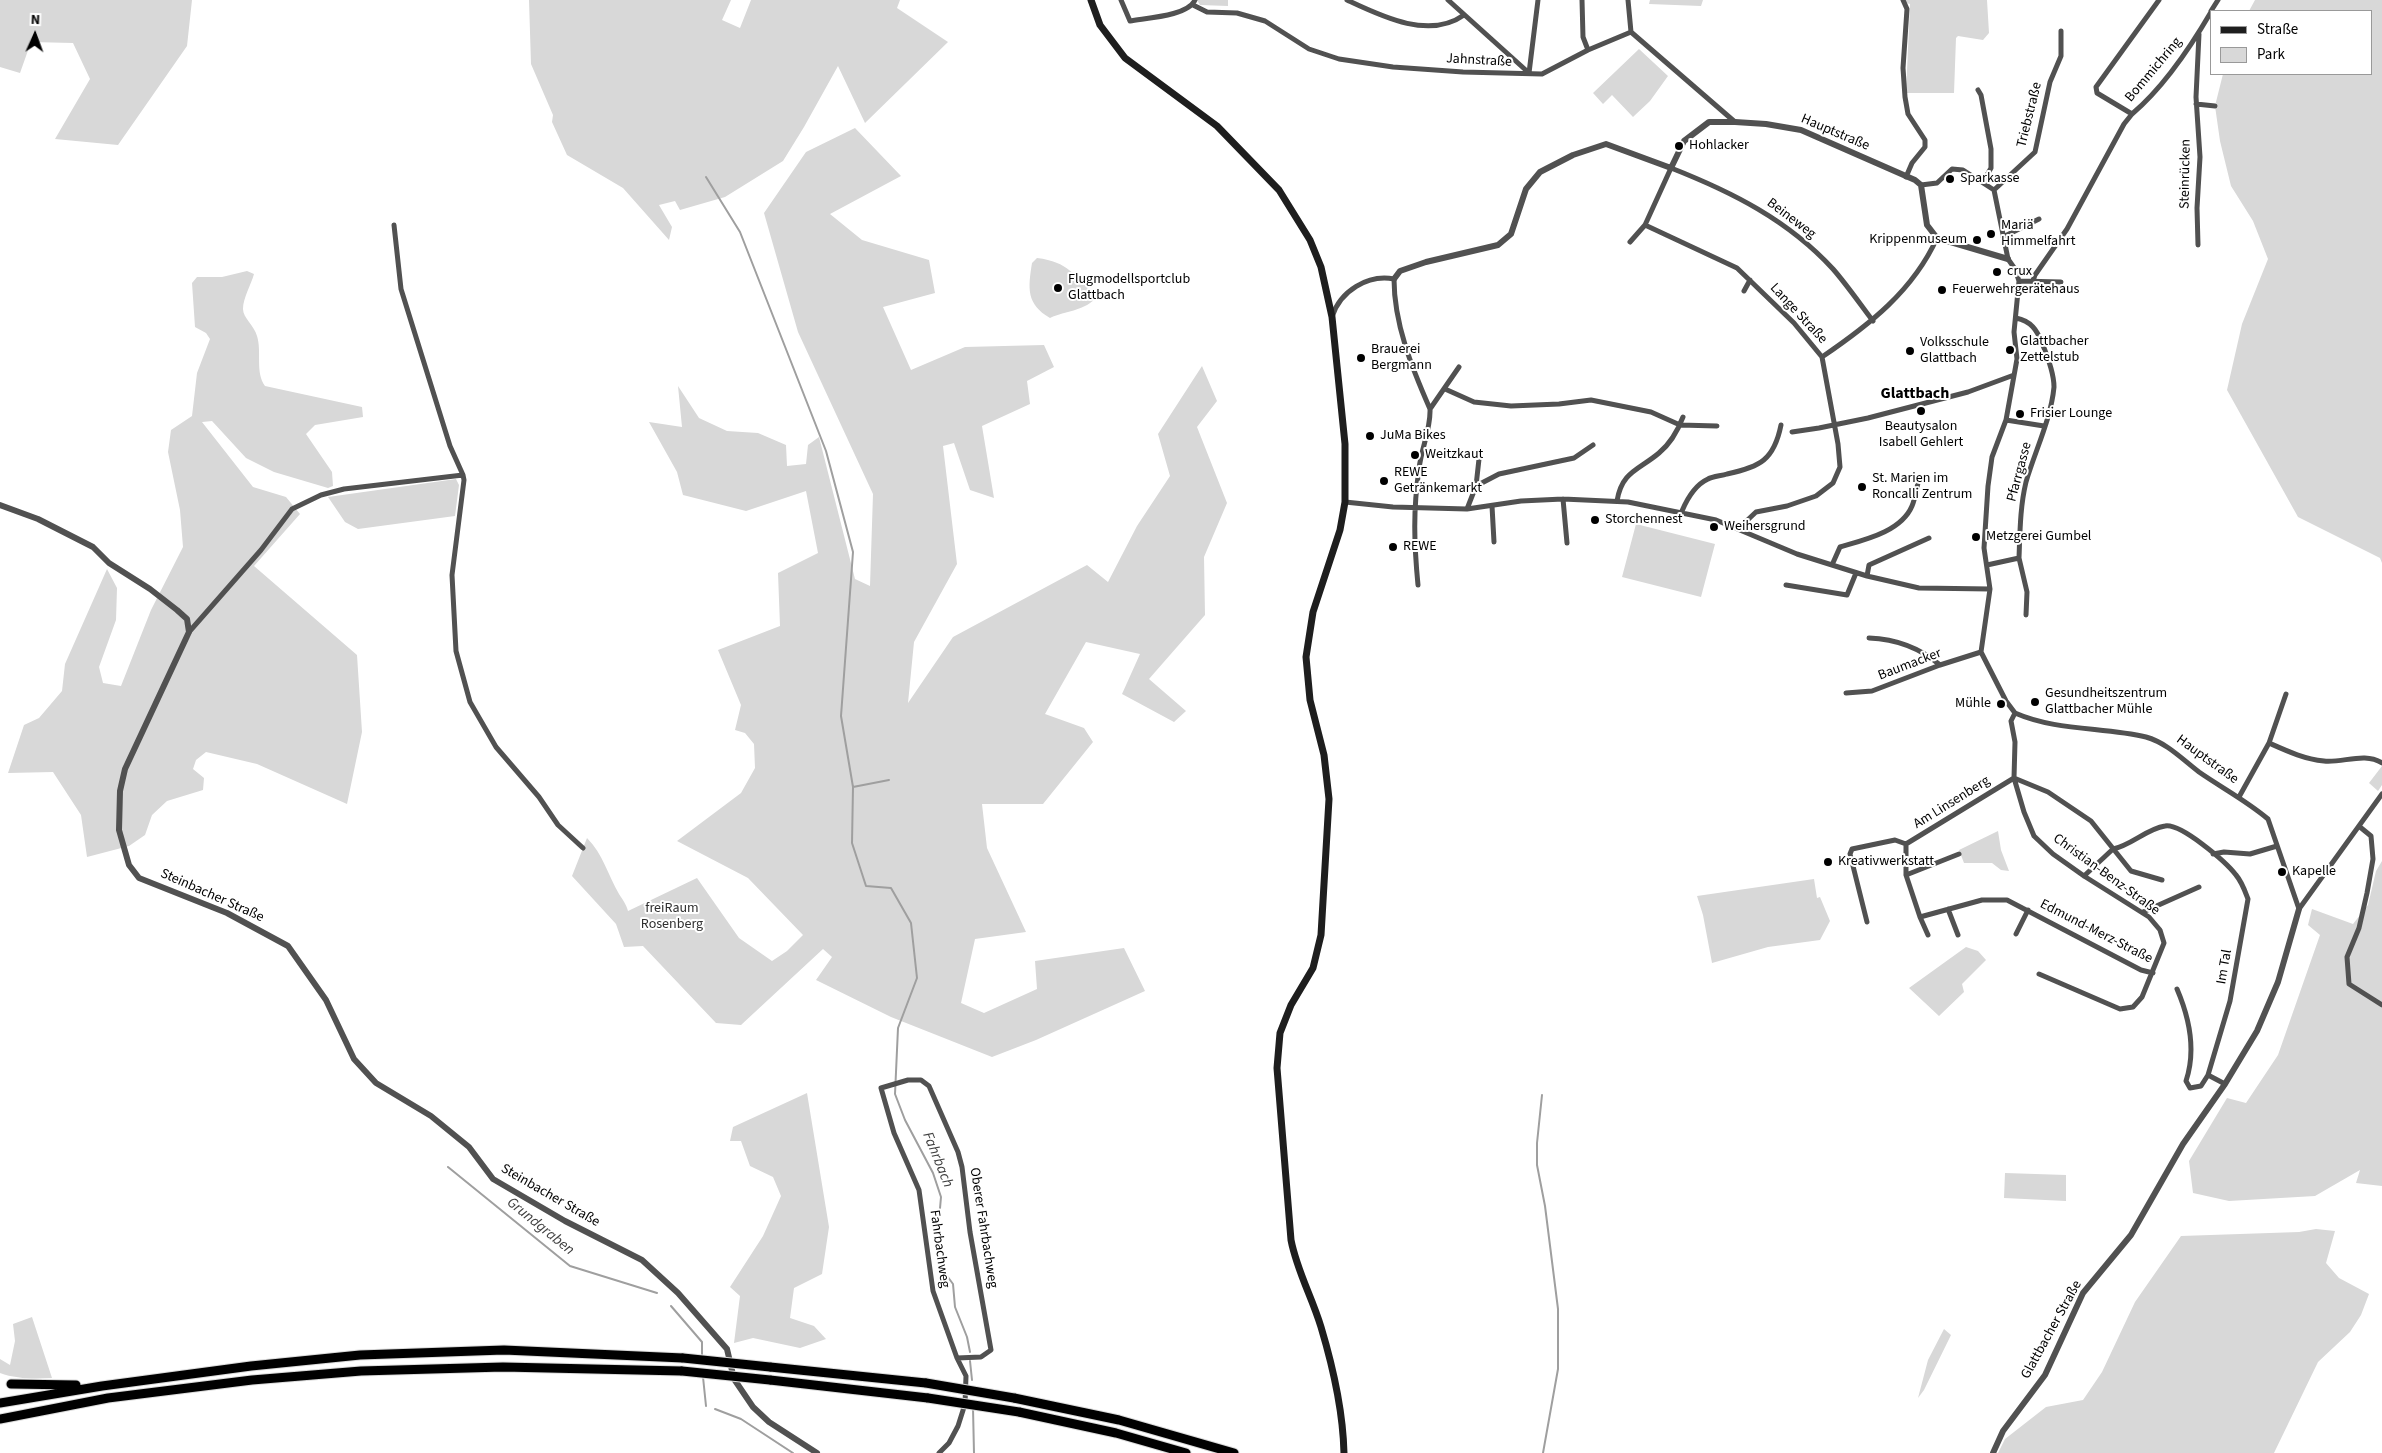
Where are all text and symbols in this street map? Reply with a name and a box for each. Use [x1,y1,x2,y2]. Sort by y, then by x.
north arrow [10,10,60,60]
text: N [31,10,41,30]
legend [2210,10,2372,75]
text: Straße [2257,19,2298,40]
street label: Bommichring [2122,34,2186,106]
text: Park [2257,44,2285,65]
street label: Jahnstraße [1446,51,1512,71]
street label: Triebstraße [2014,81,2046,149]
street label: Hauptstraße [1798,111,1872,155]
place label: Hohlacker [1689,138,1749,154]
street label: Steinrücken [2177,139,2195,209]
marker: Hohlacker [1673,140,1685,152]
place label: Sparkasse [1960,171,2019,187]
marker: Sparkasse [1944,173,1956,185]
street label: Beineweg [1763,195,1819,243]
place label: Mariä Himmelfahrt [2001,218,2075,250]
marker: Mariä Himmelfahrt [1985,228,1997,240]
place label: Krippenmuseum [1869,232,1967,248]
marker: Krippenmuseum [1971,234,1983,246]
place label: crux [2007,264,2032,280]
marker: crux [1991,266,2003,278]
place label: Flugmodellsportclub Glattbach [1068,272,1190,304]
street label: Lange Straße [1766,280,1830,348]
marker: Flugmodellsportclub Glattbach [1052,282,1064,294]
place label: Feuerwehrgerätehaus [1952,282,2079,298]
marker: Feuerwehrgerätehaus [1936,284,1948,296]
place label: Glattbacher Zettelstub [2020,334,2089,367]
place label: Volksschule Glattbach [1920,335,1989,368]
place label: Brauerei Bergmann [1371,342,1432,374]
marker: Glattbacher Zettelstub [2004,344,2016,356]
marker: Volksschule Glattbach [1904,345,1916,357]
marker: Brauerei Bergmann [1355,352,1367,364]
district label: Glattbach [1881,384,1949,404]
marker: Beautysalon Isabell Gehlert [1915,405,1927,417]
place label: Frisier Lounge [2030,406,2112,422]
marker: Frisier Lounge [2014,408,2026,420]
place label: Beautysalon Isabell Gehlert [1879,419,1963,452]
place label: JuMa Bikes [1380,428,1446,444]
marker: JuMa Bikes [1364,430,1376,442]
street label: Pfarrgasse [2004,440,2036,504]
place label: Weitzkaut [1425,447,1483,463]
marker: Weitzkaut [1409,449,1421,461]
place label: REWE Getränkemarkt [1394,465,1482,498]
place label: St. Marien im Roncalli Zentrum [1872,471,1972,504]
marker: REWE Getränkemarkt [1378,475,1390,487]
marker: St. Marien im Roncalli Zentrum [1856,481,1868,493]
place label: Storchennest [1605,512,1683,528]
marker: Storchennest [1589,514,1601,526]
place label: Weihersgrund [1724,519,1806,535]
marker: Weihersgrund [1708,521,1720,533]
place label: Metzgerei Gumbel [1986,529,2091,545]
marker: Metzgerei Gumbel [1970,531,1982,543]
place label: REWE [1403,539,1437,555]
marker: REWE [1387,541,1399,553]
street label: Baumacker [1876,645,1944,685]
place label: Gesundheitszentrum Glattbacher Mühle [2045,686,2167,719]
place label: Mühle [1955,696,1991,712]
marker: Gesundheitszentrum Glattbacher Mühle [2029,696,2041,708]
marker: Mühle [1995,698,2007,710]
street label: Hauptstraße [2173,732,2241,788]
street label: Am Linsenberg [1911,773,1993,833]
street label: Christian-Benz-Straße [2049,831,2163,919]
place label: Kreativwerkstatt [1838,854,1934,870]
marker: Kreativwerkstatt [1822,856,1834,868]
place label: Kapelle [2292,864,2336,880]
street label: Steinbacher Straße [158,866,266,926]
marker: Kapelle [2276,866,2288,878]
street label: Edmund-Merz-Straße [2037,896,2155,968]
park label: freiRaum Rosenberg [641,901,703,934]
street label: Im Tal [2214,948,2236,986]
water label: Fahrbach [918,1130,956,1190]
street label: Steinbacher Straße [498,1161,602,1231]
street label: Oberer Fahrbachweg [965,1167,1001,1289]
water label: Grundgraben [503,1194,577,1260]
street label: Fahrbachweg [925,1209,953,1289]
street label: Glattbacher Straße [2018,1278,2086,1382]

